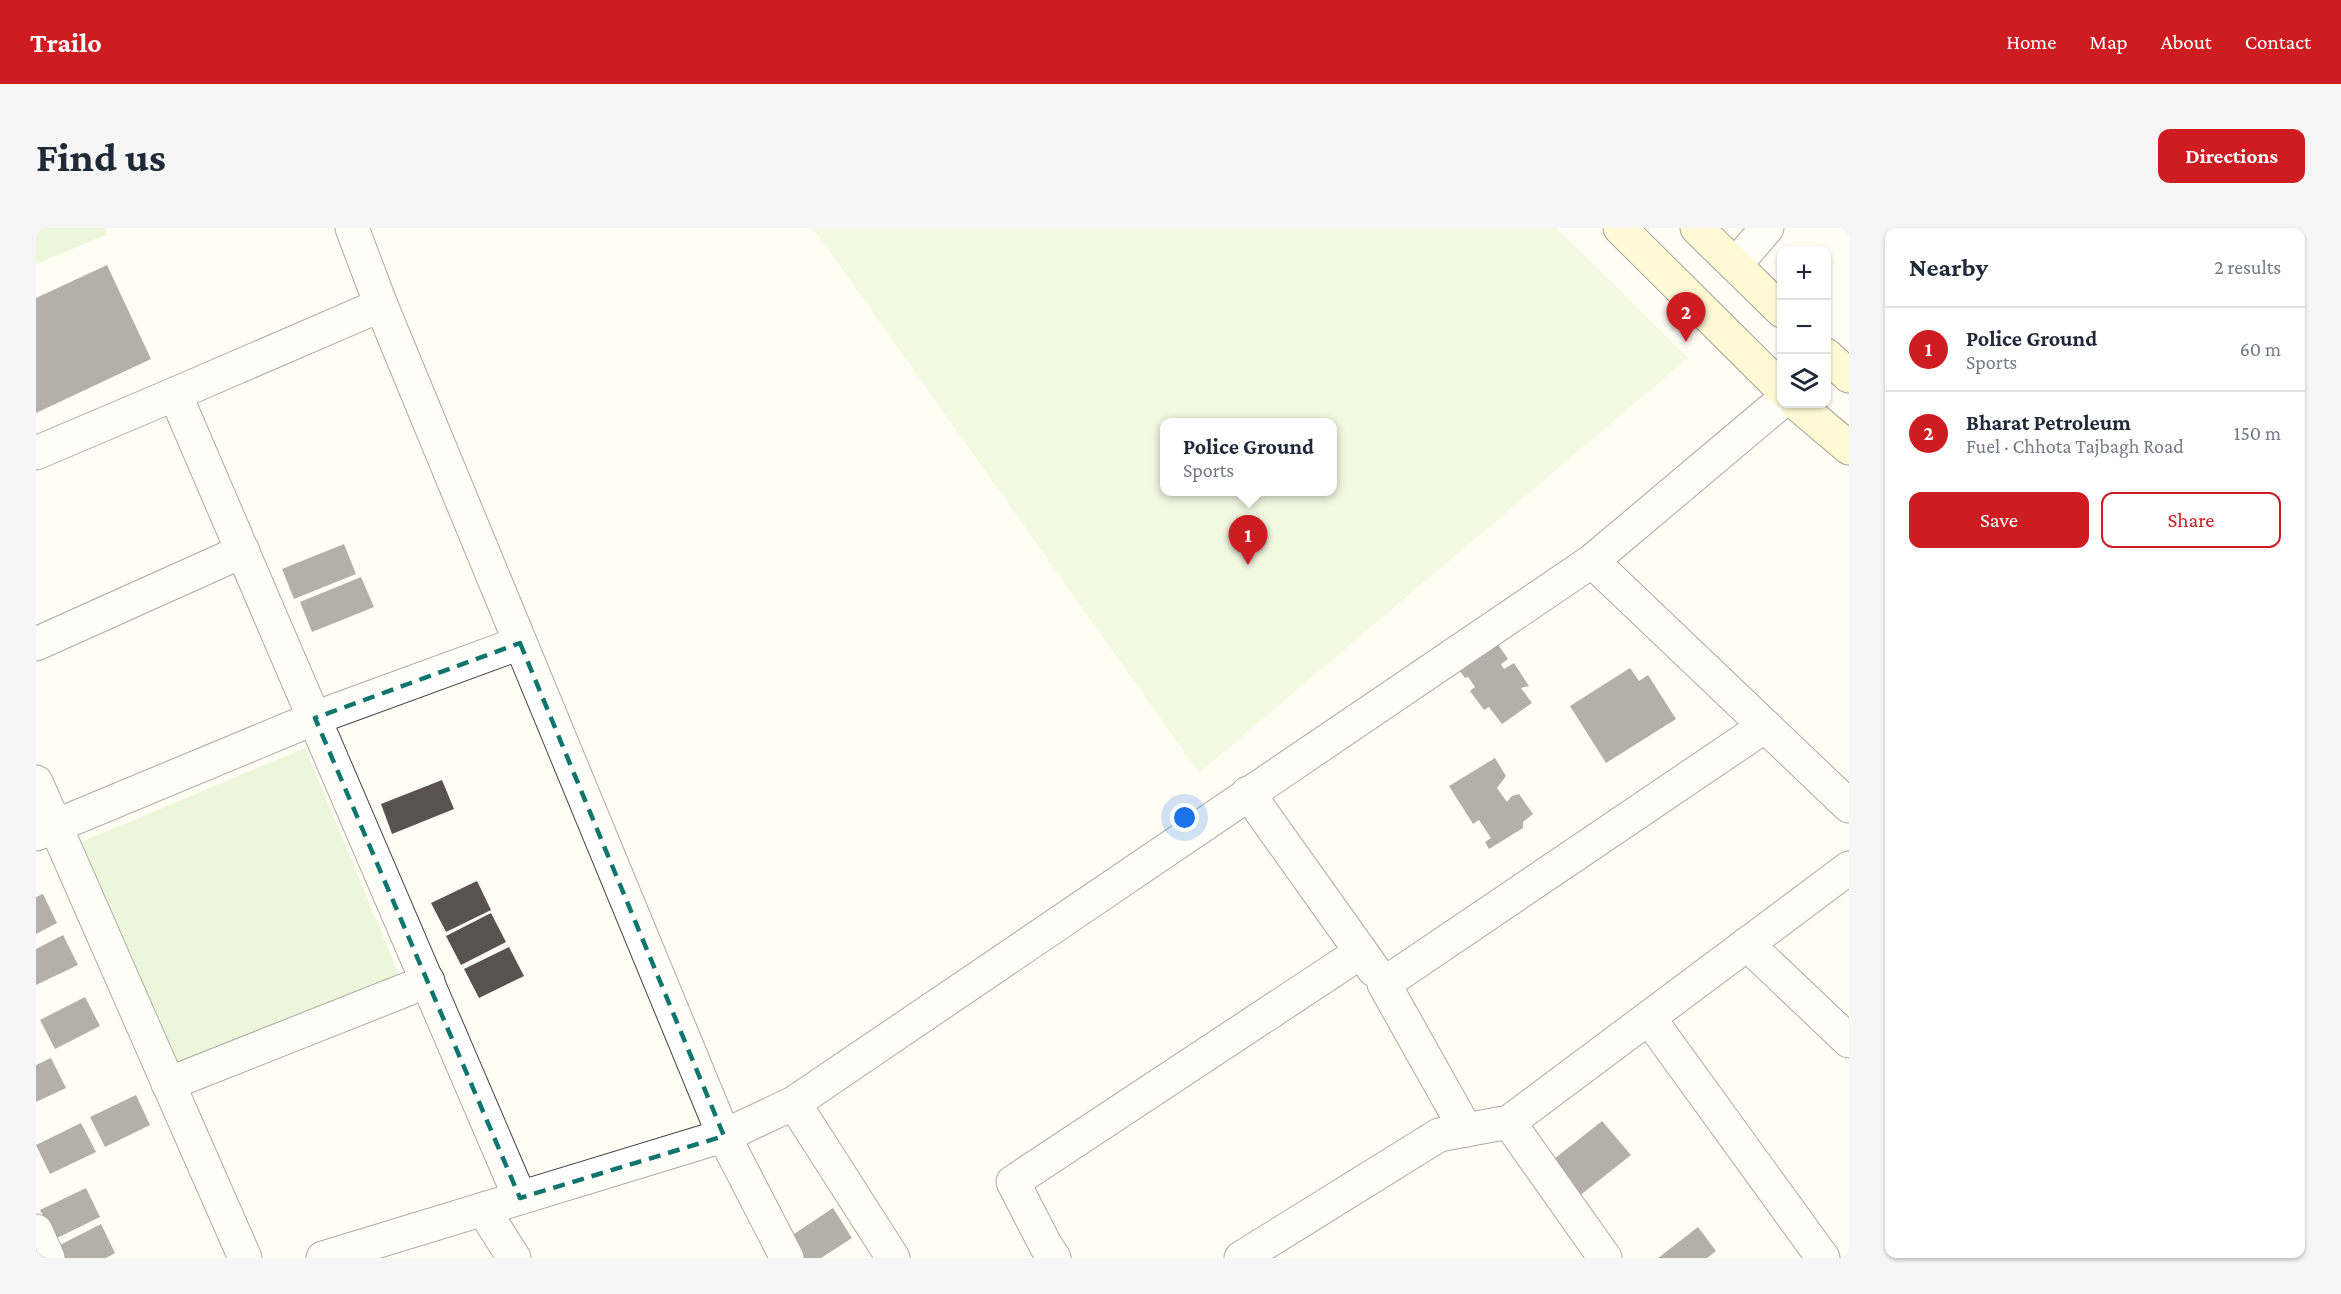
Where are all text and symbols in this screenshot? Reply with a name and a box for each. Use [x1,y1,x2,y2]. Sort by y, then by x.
text: Trailo [30,27,102,58]
text: Home [2006,30,2056,54]
text: Map [2089,30,2128,54]
text: About [2161,30,2212,54]
text: Contact [2245,30,2311,54]
button: Directions [2158,129,2305,183]
text: Find us [36,133,166,180]
map controls [1777,246,1831,408]
button: + [1777,246,1831,300]
text: Nearby [1909,253,1988,282]
text: 2 results [2214,256,2281,278]
pin: 2 [1666,292,1706,342]
button: − [1777,300,1831,354]
text: Police Ground [1966,326,2097,351]
text: 1 [1925,338,1932,360]
text: 60 m [2240,338,2281,360]
text: Sports [1966,351,2017,373]
button: layers [1777,354,1831,408]
text: Bharat Petroleum [1966,410,2131,435]
popup [1160,418,1337,496]
text: 2 [1923,422,1934,444]
text: 150 m [2234,422,2281,444]
text: Police Ground [1183,434,1314,459]
text: Fuel · Chhota Tajbagh Road [1966,435,2184,457]
text: Sports [1183,459,1234,481]
button: Save [1909,492,2089,548]
button: Share [2101,492,2281,548]
pin: 1 [1228,516,1268,565]
your location [1170,803,1199,832]

